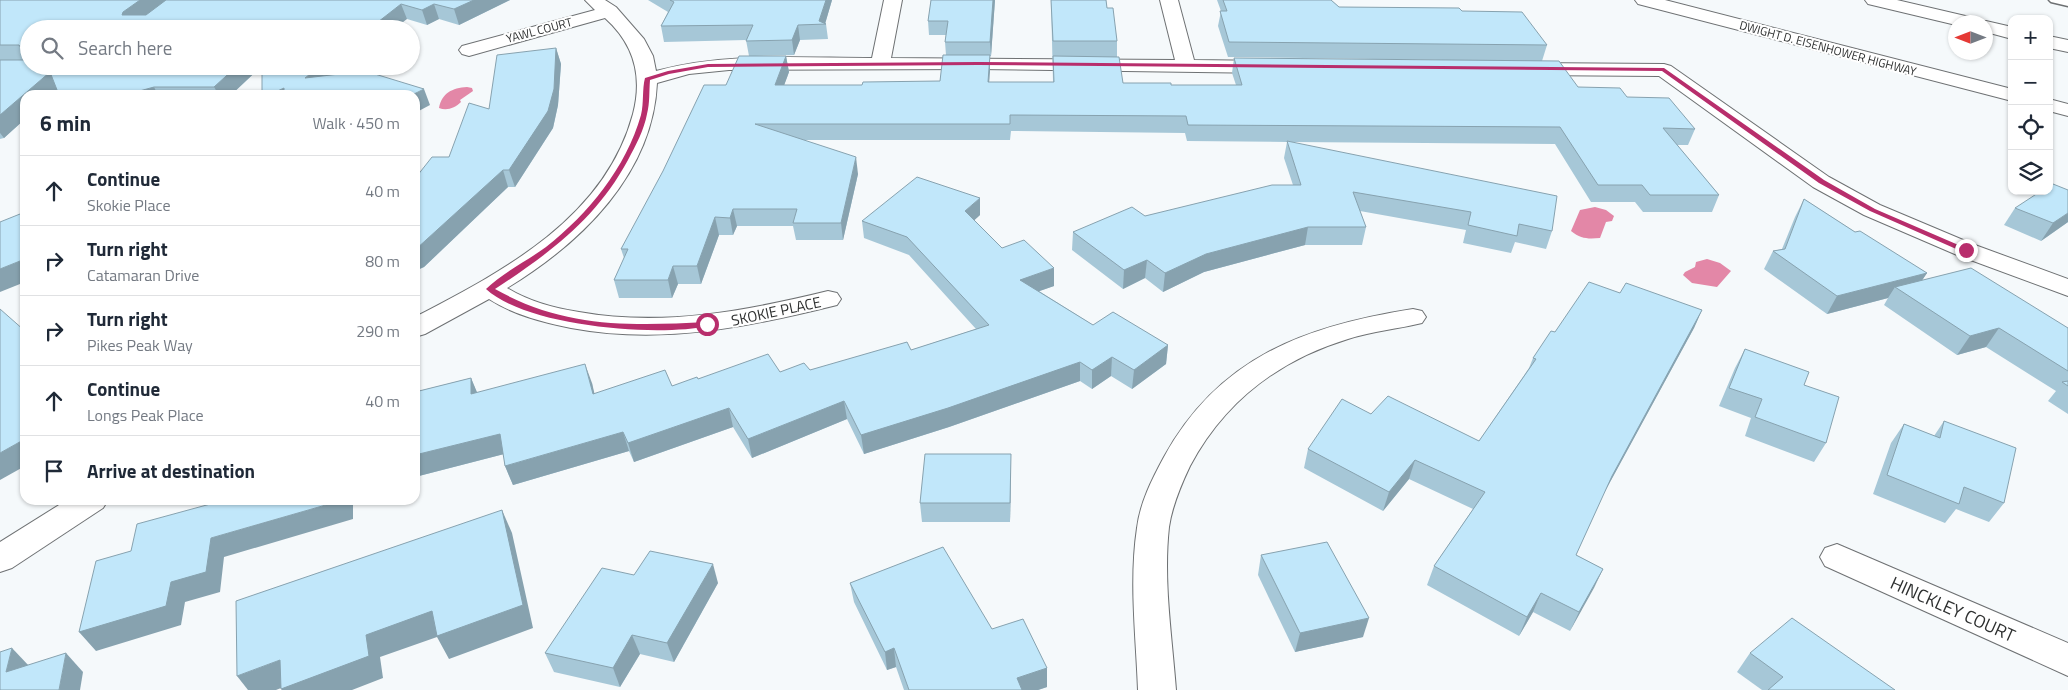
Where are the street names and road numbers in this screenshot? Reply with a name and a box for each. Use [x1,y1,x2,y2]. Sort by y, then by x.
street label: YAWL COURT [504,12,575,48]
street label: DWIGHT D. EISENHOWER HIGHWAY [1737,15,1919,81]
street label: SKOKIE PLACE [729,290,823,332]
street label: HINCKLEY COURT [1886,569,2020,649]

